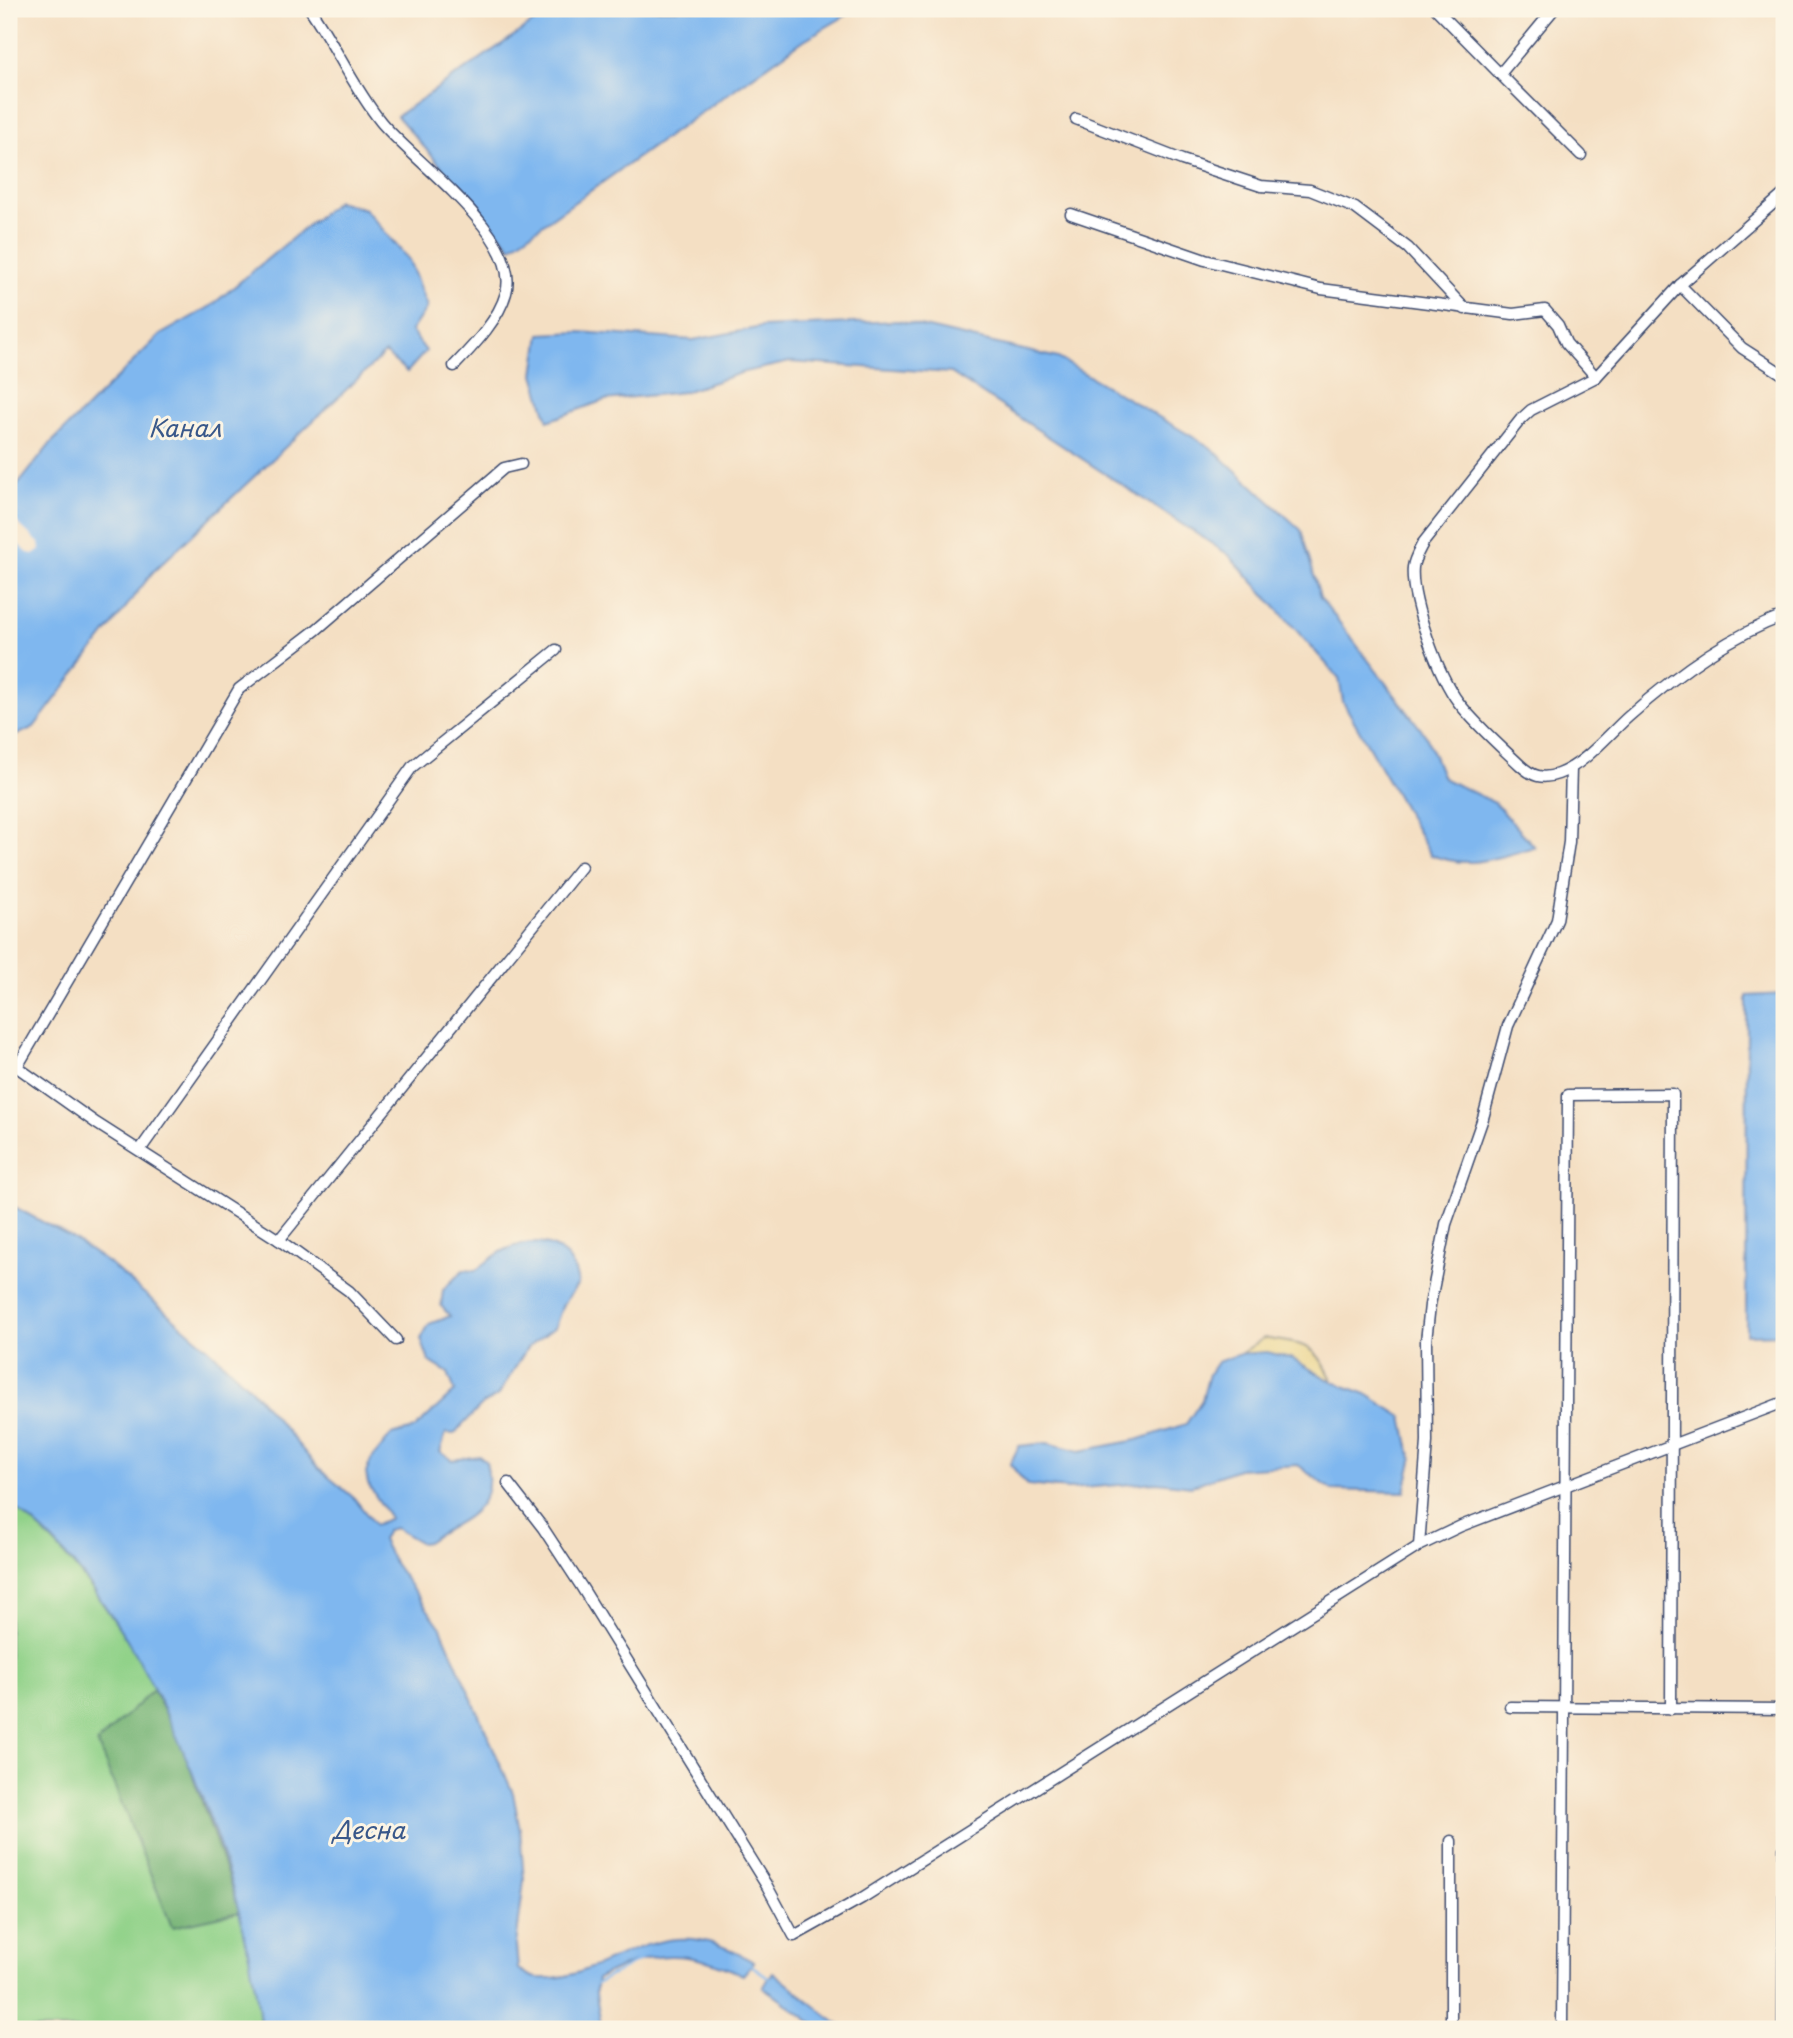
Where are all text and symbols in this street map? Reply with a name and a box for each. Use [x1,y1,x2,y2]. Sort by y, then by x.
water label: Канал [148,409,222,445]
water label: Десна [331,1811,406,1847]

